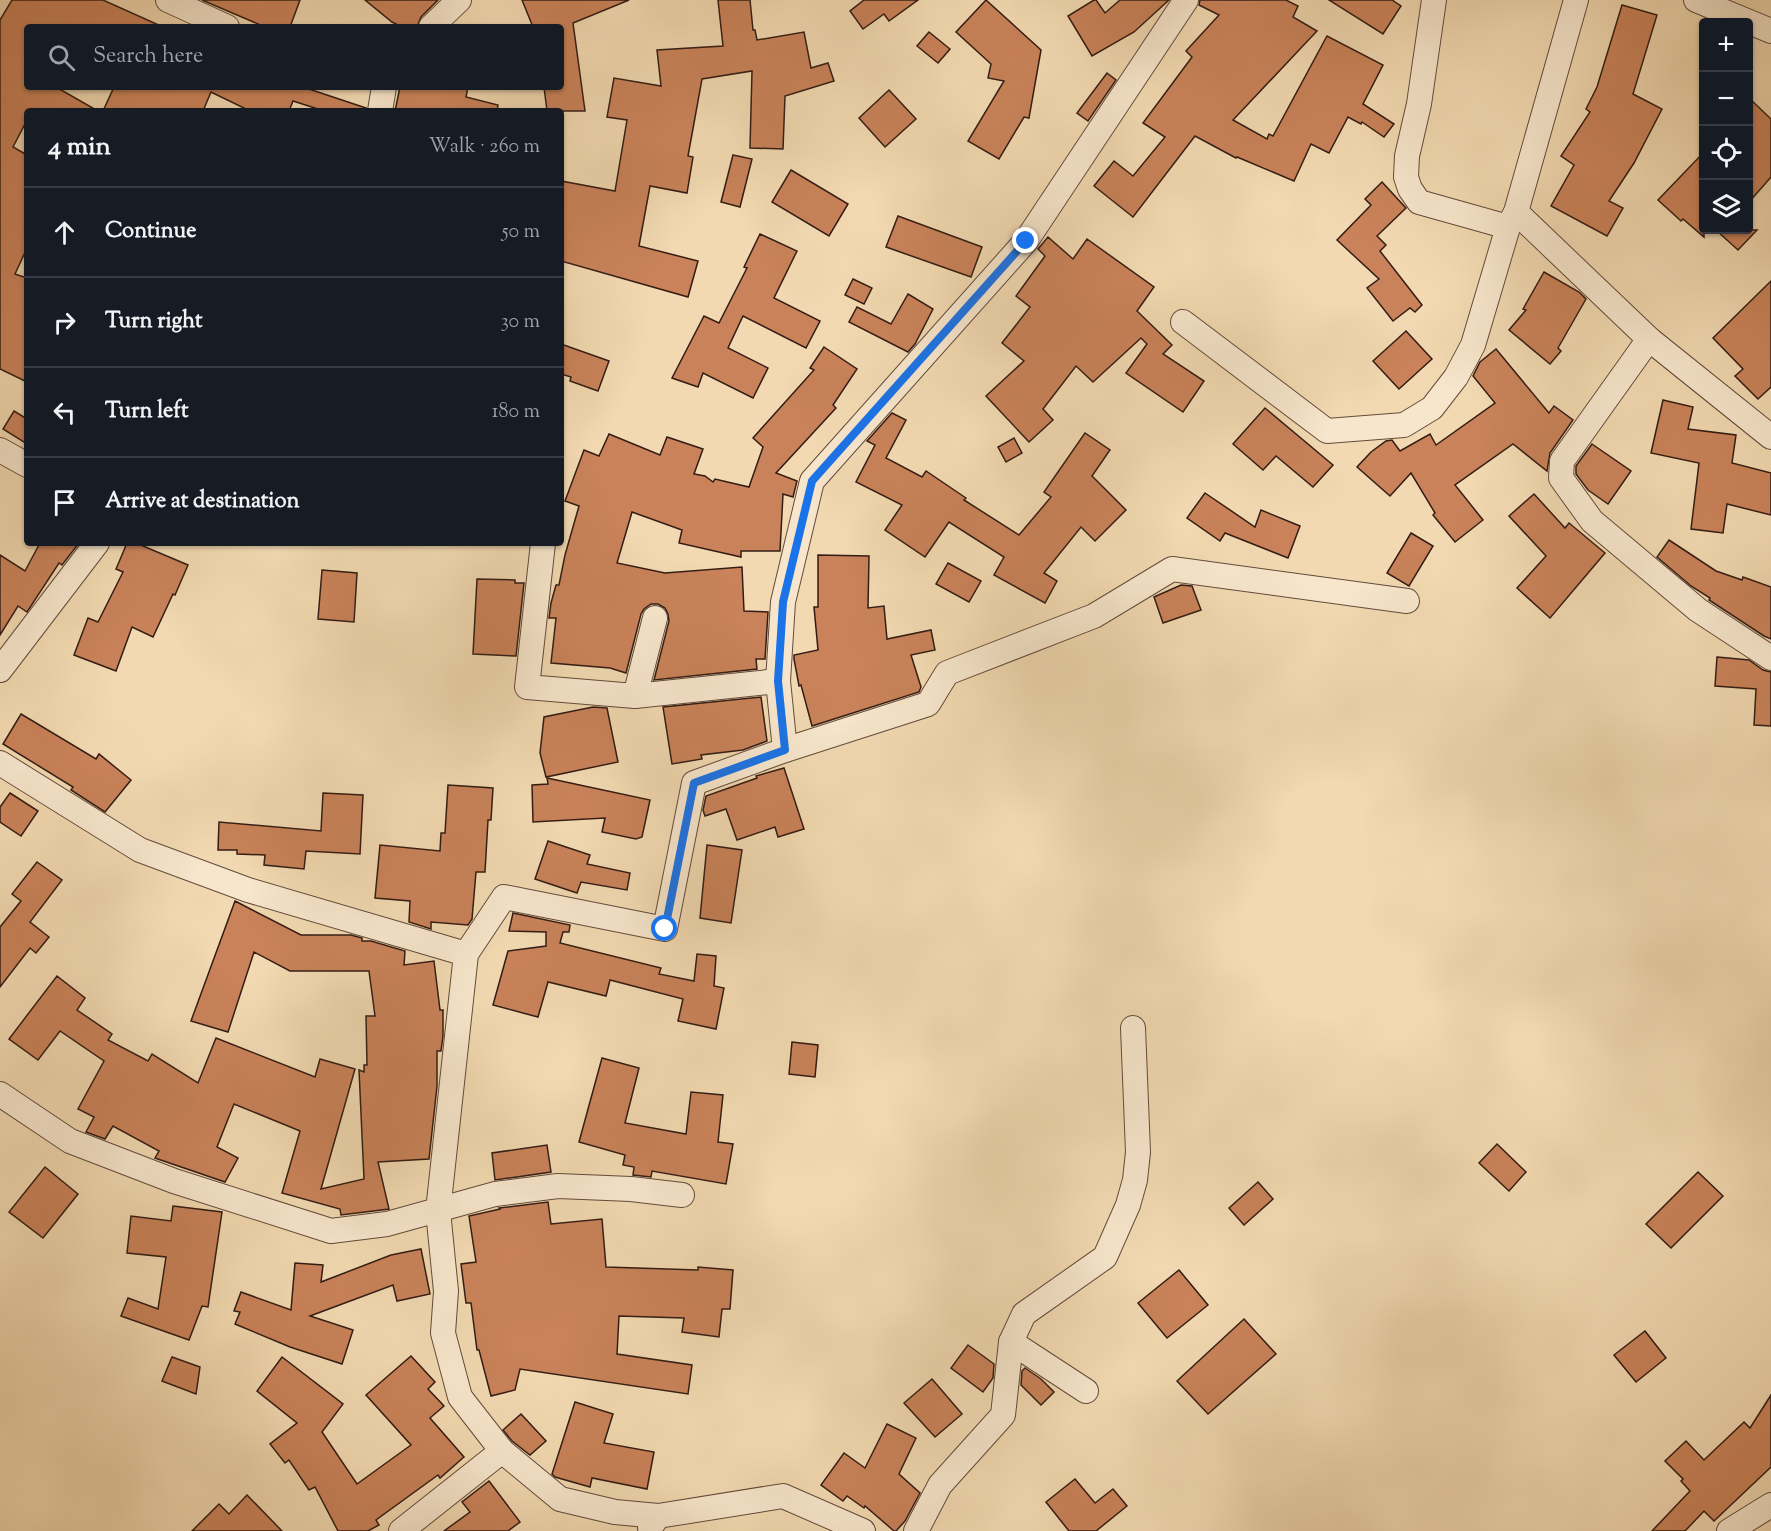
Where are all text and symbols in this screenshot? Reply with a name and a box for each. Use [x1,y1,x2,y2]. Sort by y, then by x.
map controls [1699,18,1753,234]
button: + [1699,18,1753,72]
search box [24,24,564,90]
icon: search [45,41,78,74]
text: Search here [93,41,203,73]
button: − [1699,72,1753,126]
button: locate [1699,126,1753,180]
text: 4 min [48,129,111,166]
text: Walk · 260 m [429,133,540,162]
button: layers [1699,180,1753,234]
icon: ahead [48,216,81,249]
text: Continue [105,216,196,248]
text: 50 m [502,218,540,247]
route end [1012,227,1038,253]
icon: right [48,306,81,339]
text: Turn right [105,306,202,338]
text: 30 m [501,308,540,337]
icon: left [48,396,81,429]
text: Turn left [105,396,188,428]
text: 180 m [492,398,540,427]
icon: arrive [48,486,81,519]
text: Arrive at destination [105,486,300,518]
route start [651,915,677,941]

